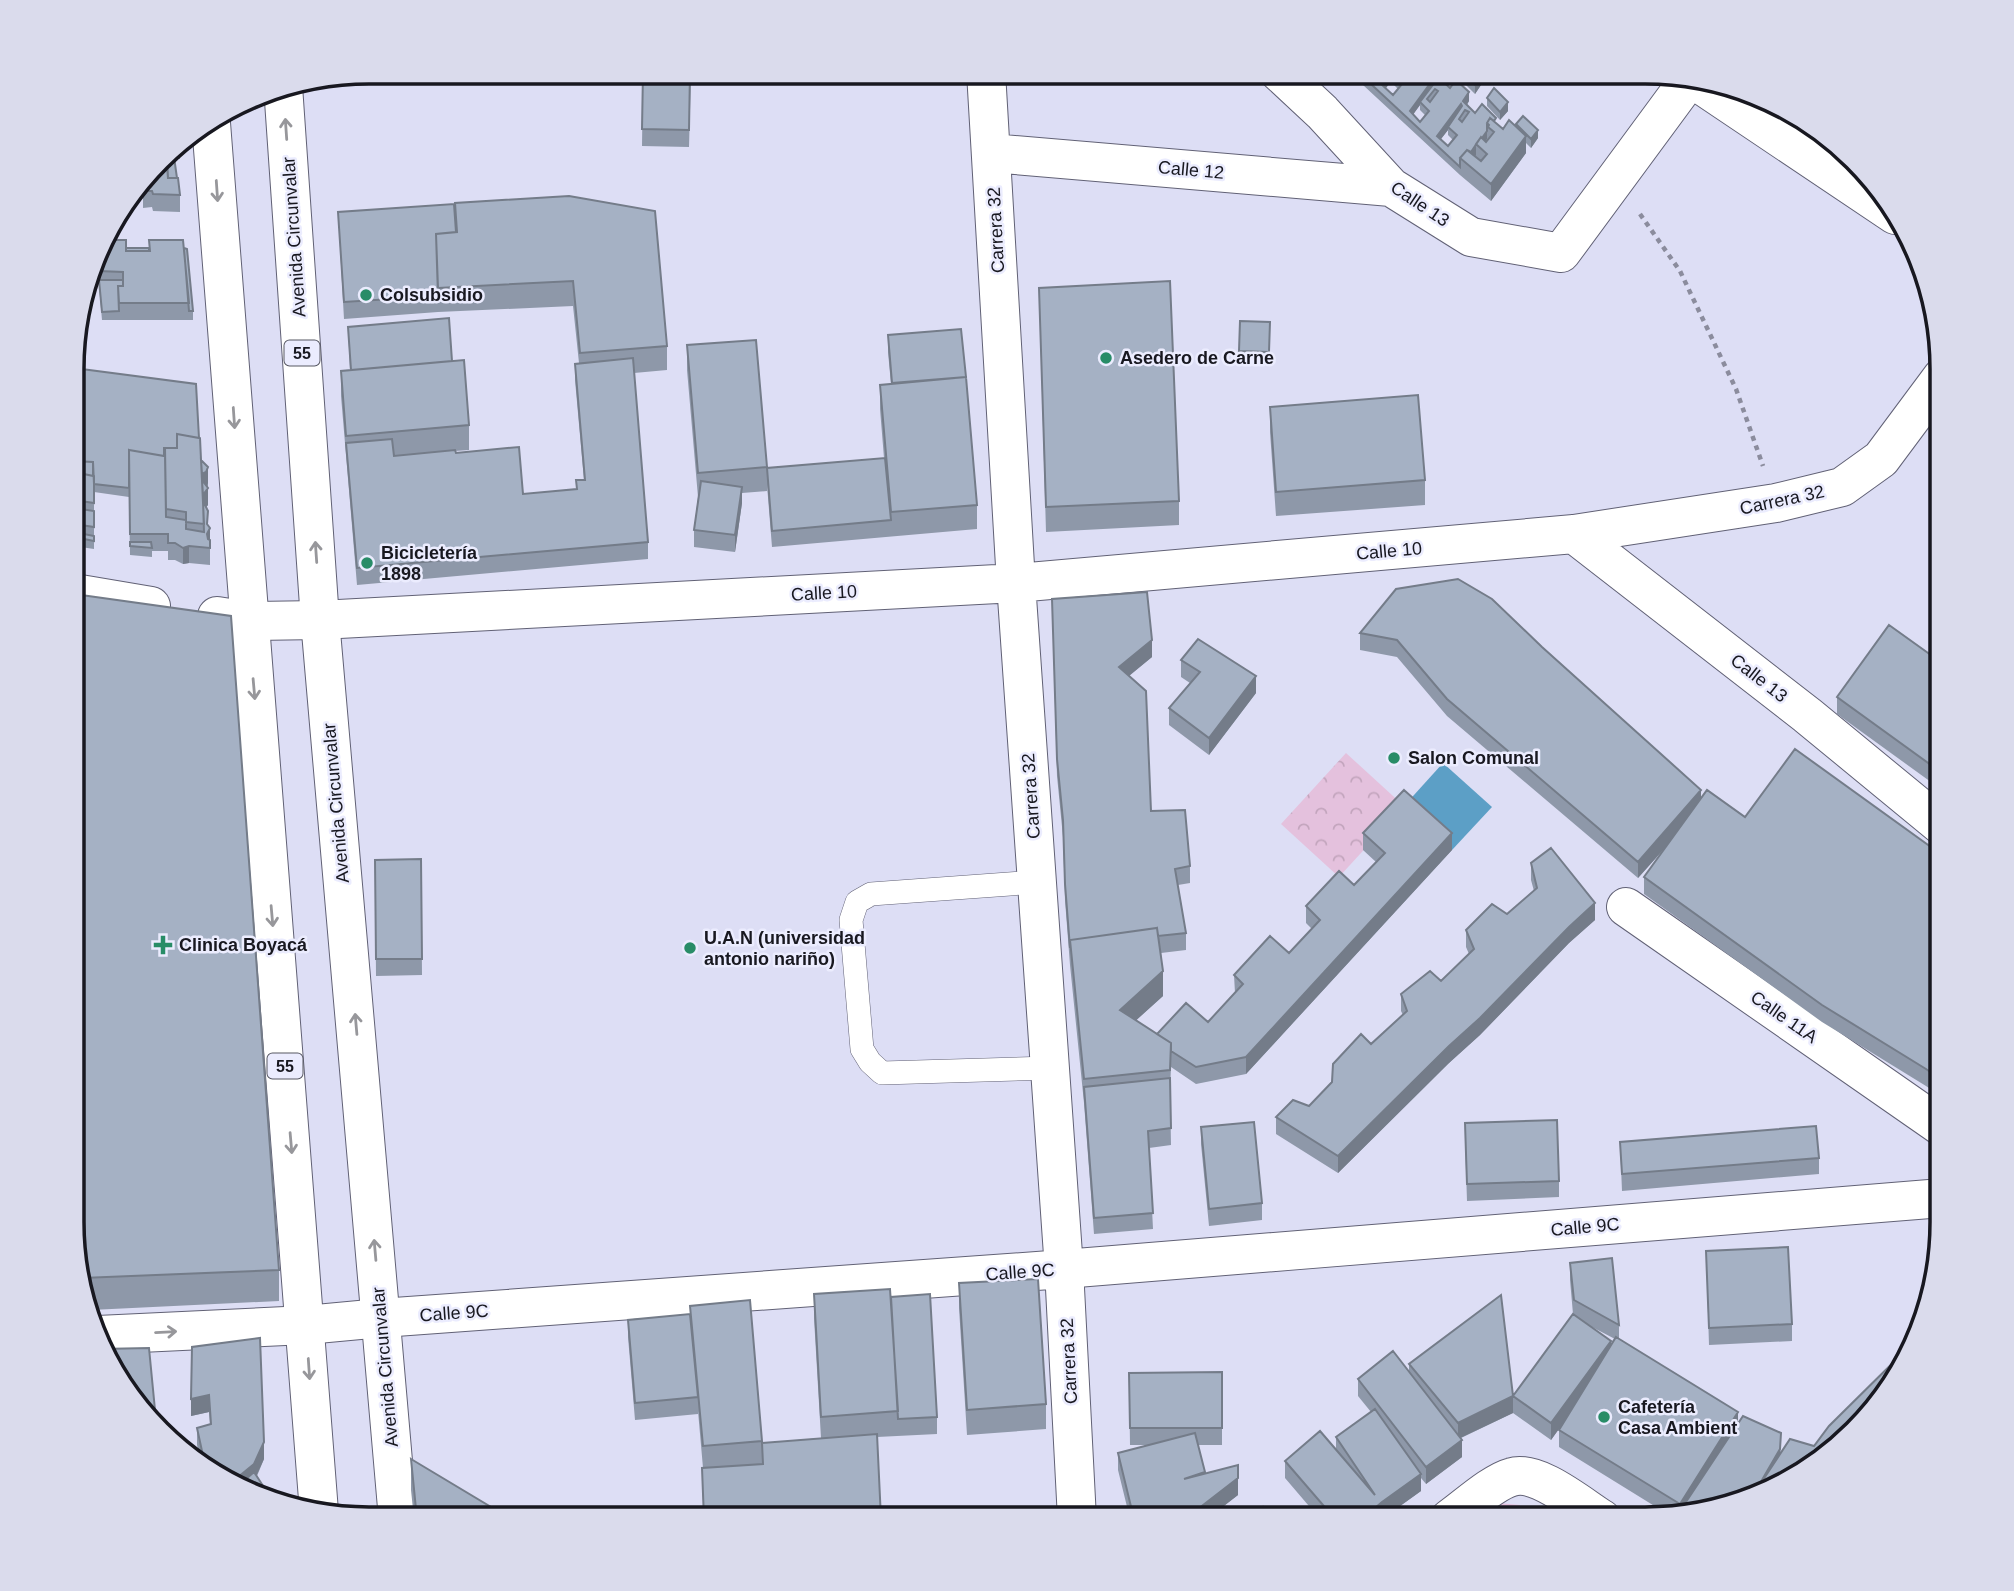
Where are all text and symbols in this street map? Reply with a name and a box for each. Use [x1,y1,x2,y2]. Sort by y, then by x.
one-way arrow [279,118,292,141]
street label: Avenida Circunvalar [278,156,310,318]
street label: Calle 12 [1157,157,1225,183]
street label: Calle 13 [1387,177,1453,231]
one-way arrow [210,179,223,202]
street label: Carrera 32 [984,187,1008,273]
place label: Colsubsidio [380,285,483,305]
marker: Colsubsidio [358,287,374,303]
road number: 55 [284,340,320,366]
place label: Asedero de Carne [1120,348,1274,368]
marker: Asedero de Carne [1098,350,1114,366]
one-way arrow [228,406,241,429]
street label: Carrera 32 [1738,481,1826,519]
street label: Calle 10 [1355,538,1423,564]
one-way arrow [309,541,322,564]
place label: Bicicletería 1898 [381,543,478,584]
marker: Bicicletería 1898 [359,555,375,571]
street label: Calle 10 [790,581,858,605]
street label: Calle 13 [1727,650,1791,706]
one-way arrow [248,677,261,700]
street label: Avenida Circunvalar [319,722,353,884]
place label: Salon Comunal [1408,748,1539,768]
marker: Salon Comunal [1386,750,1402,766]
street label: Carrera 32 [1018,752,1044,840]
one-way arrow [266,904,279,927]
place label: U.A.N (universidad antonio nariño) [704,928,865,969]
marker: Clinica Boyacá [153,935,173,955]
place label: Clinica Boyacá [179,935,308,955]
marker: U.A.N (universidad antonio nariño) [682,940,698,956]
street label: Calle 11A [1747,987,1821,1047]
one-way arrow [349,1013,362,1035]
road number: 55 [268,1054,302,1078]
one-way arrow [285,1131,298,1153]
street label: Calle 9C [1550,1214,1620,1240]
one-way arrow [369,1239,382,1262]
street label: Calle 9C [985,1260,1055,1284]
street label: Avenida Circunvalar [368,1286,402,1448]
street label: Calle 9C [419,1301,489,1325]
street label: Carrera 32 [1057,1318,1081,1404]
one-way arrow [154,1325,176,1338]
one-way arrow [303,1358,316,1380]
place label: Cafetería Casa Ambient [1618,1397,1737,1438]
marker: Cafetería Casa Ambient [1596,1409,1612,1425]

